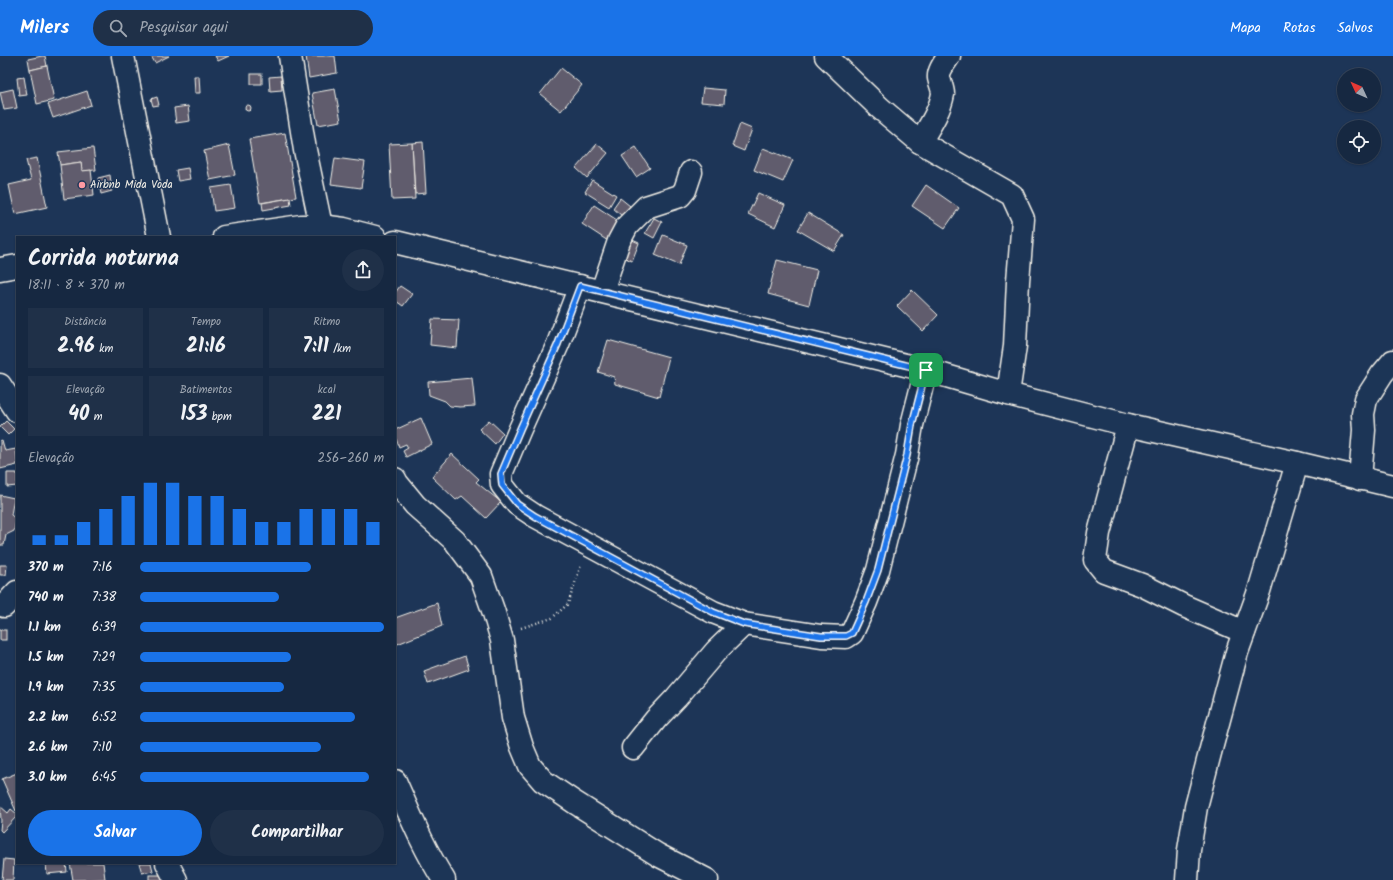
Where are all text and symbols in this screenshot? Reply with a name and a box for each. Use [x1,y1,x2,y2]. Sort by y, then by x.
search box [93,10,373,46]
text: Milers [20,13,69,43]
text: Pesquisar aqui [139,16,228,40]
icon: search [107,17,129,39]
text: Mapa [1230,17,1261,39]
text: Rotas [1283,17,1315,39]
text: Salvos [1337,17,1373,39]
north arrow [1337,68,1381,112]
map controls [1337,68,1381,164]
button: locate [1337,120,1381,164]
place label: Airbnb Mida Voda [90,176,173,194]
marker: Airbnb Mida Voda [77,180,87,190]
text: Corrida noturna [28,242,179,277]
button: share [342,249,384,291]
text: 18:11 · 8 × 370 m [28,275,125,296]
text: Distância [64,313,107,331]
text: Tempo [191,313,221,331]
text: Ritmo [313,313,340,331]
text: 2.96 [57,331,95,363]
text: 21:16 [186,331,226,363]
text: 7:11 [302,331,329,363]
text: km [95,340,113,358]
text: /km [329,340,351,358]
pin [909,353,943,387]
icon: arrive [915,359,937,381]
text: Elevação [66,381,105,399]
text: Batimentos [180,381,232,399]
text: kcal [318,381,336,399]
text: 40 [68,399,89,431]
text: 153 [180,399,207,431]
text: 221 [312,399,341,431]
text: m [89,408,103,426]
text: bpm [207,408,232,426]
text: Elevação [28,448,74,469]
text: 256–260 m [317,448,384,469]
text: 370 m [28,557,64,578]
text: 7:16 [92,557,113,578]
text: 740 m [28,587,64,608]
text: 7:38 [92,587,116,608]
text: 1.1 km [28,617,61,638]
text: 6:39 [92,617,116,638]
text: 1.5 km [28,647,64,668]
text: 7:29 [92,647,115,668]
text: 1.9 km [28,677,64,698]
text: 7:35 [92,677,116,698]
text: 2.2 km [28,707,68,728]
text: 6:52 [92,707,117,728]
text: 2.6 km [28,737,68,758]
text: 7:10 [92,737,112,758]
text: 3.0 km [28,767,67,788]
text: 6:45 [92,767,117,788]
button: Salvar [28,810,202,856]
button: Compartilhar [210,810,384,856]

